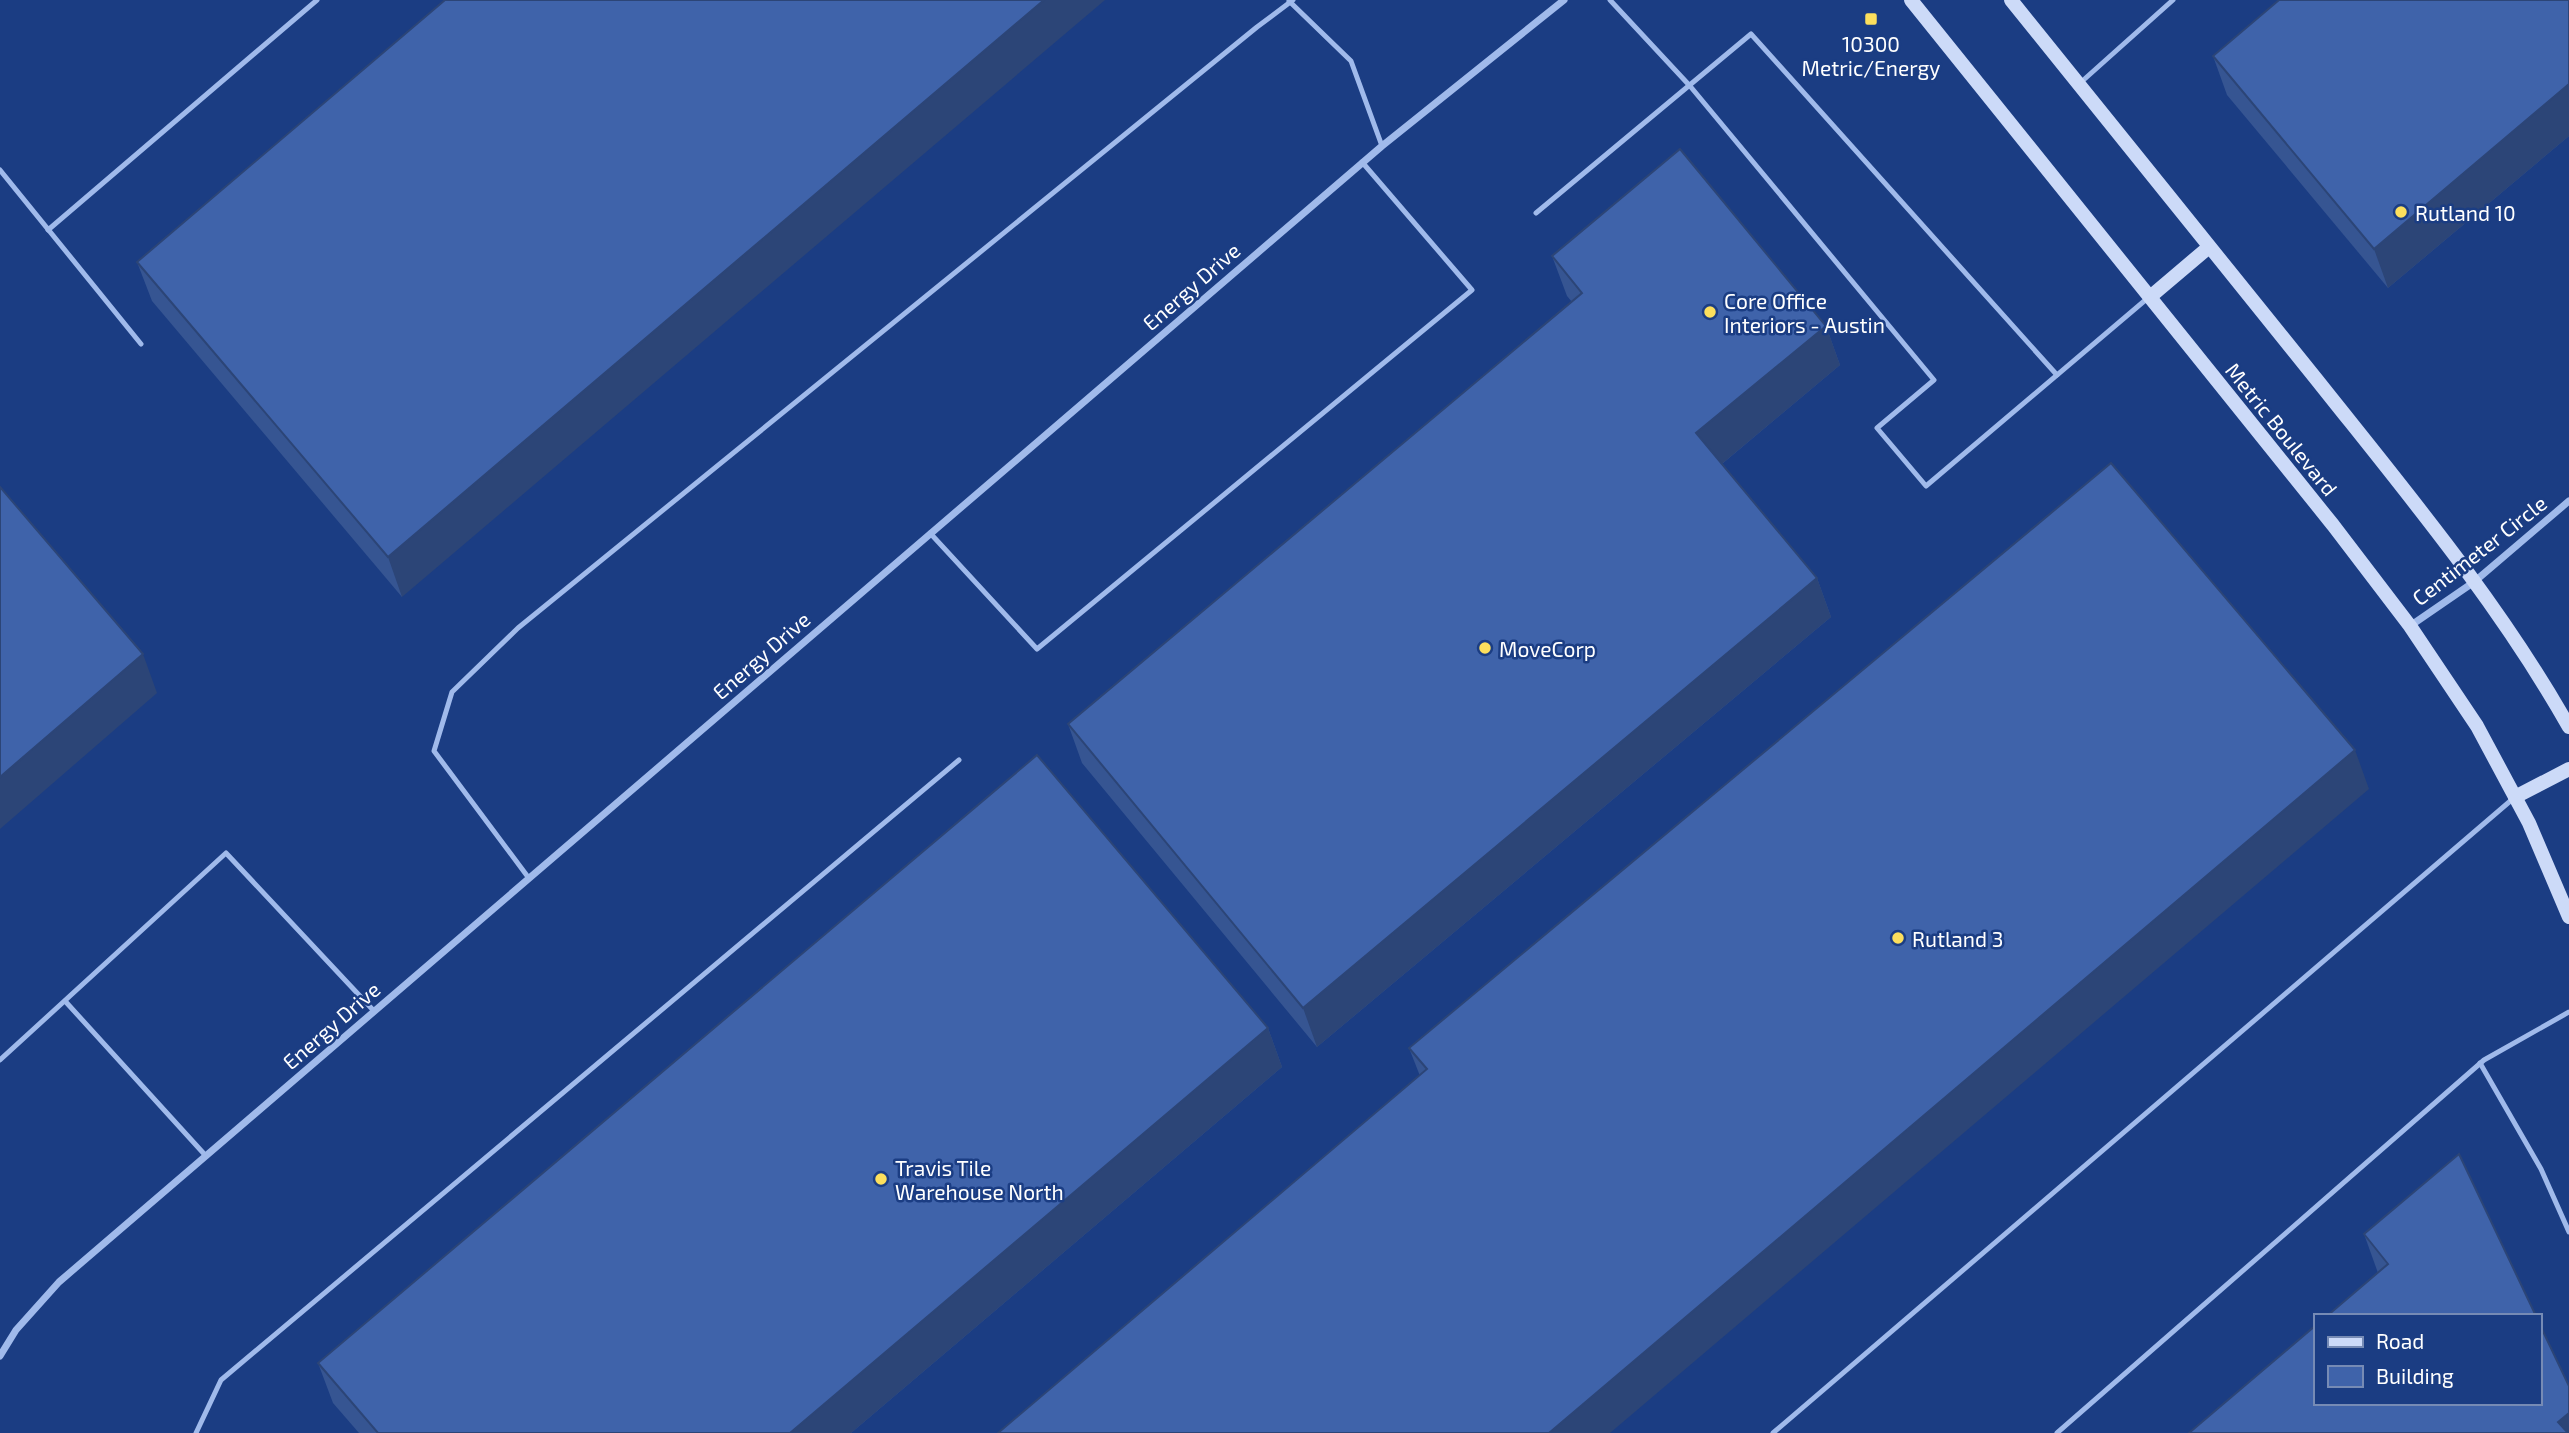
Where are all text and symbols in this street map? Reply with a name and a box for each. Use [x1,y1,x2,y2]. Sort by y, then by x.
marker: 10300 Metric/Energy [1863,11,1879,27]
place label: 10300 Metric/Energy [1802,31,1940,80]
place label: Rutland 10 [2415,200,2516,225]
marker: Rutland 10 [2393,204,2409,220]
street label: Energy Drive [1137,237,1245,335]
place label: Core Office Interiors - Austin [1724,288,1885,337]
marker: Core Office Interiors - Austin [1702,304,1718,320]
street label: Metric Boulevard [2221,358,2343,500]
street label: Centimeter Circle [2407,490,2551,610]
street label: Energy Drive [707,606,815,704]
place label: MoveCorp [1499,636,1596,661]
marker: MoveCorp [1477,640,1493,656]
place label: Rutland 3 [1912,926,2003,951]
marker: Rutland 3 [1890,930,1906,946]
street label: Energy Drive [277,976,385,1074]
place label: Travis Tile Warehouse North [895,1155,1064,1204]
marker: Travis Tile Warehouse North [873,1171,889,1187]
legend [2314,1314,2541,1405]
text: Road [2376,1328,2424,1353]
text: Building [2376,1363,2454,1388]

